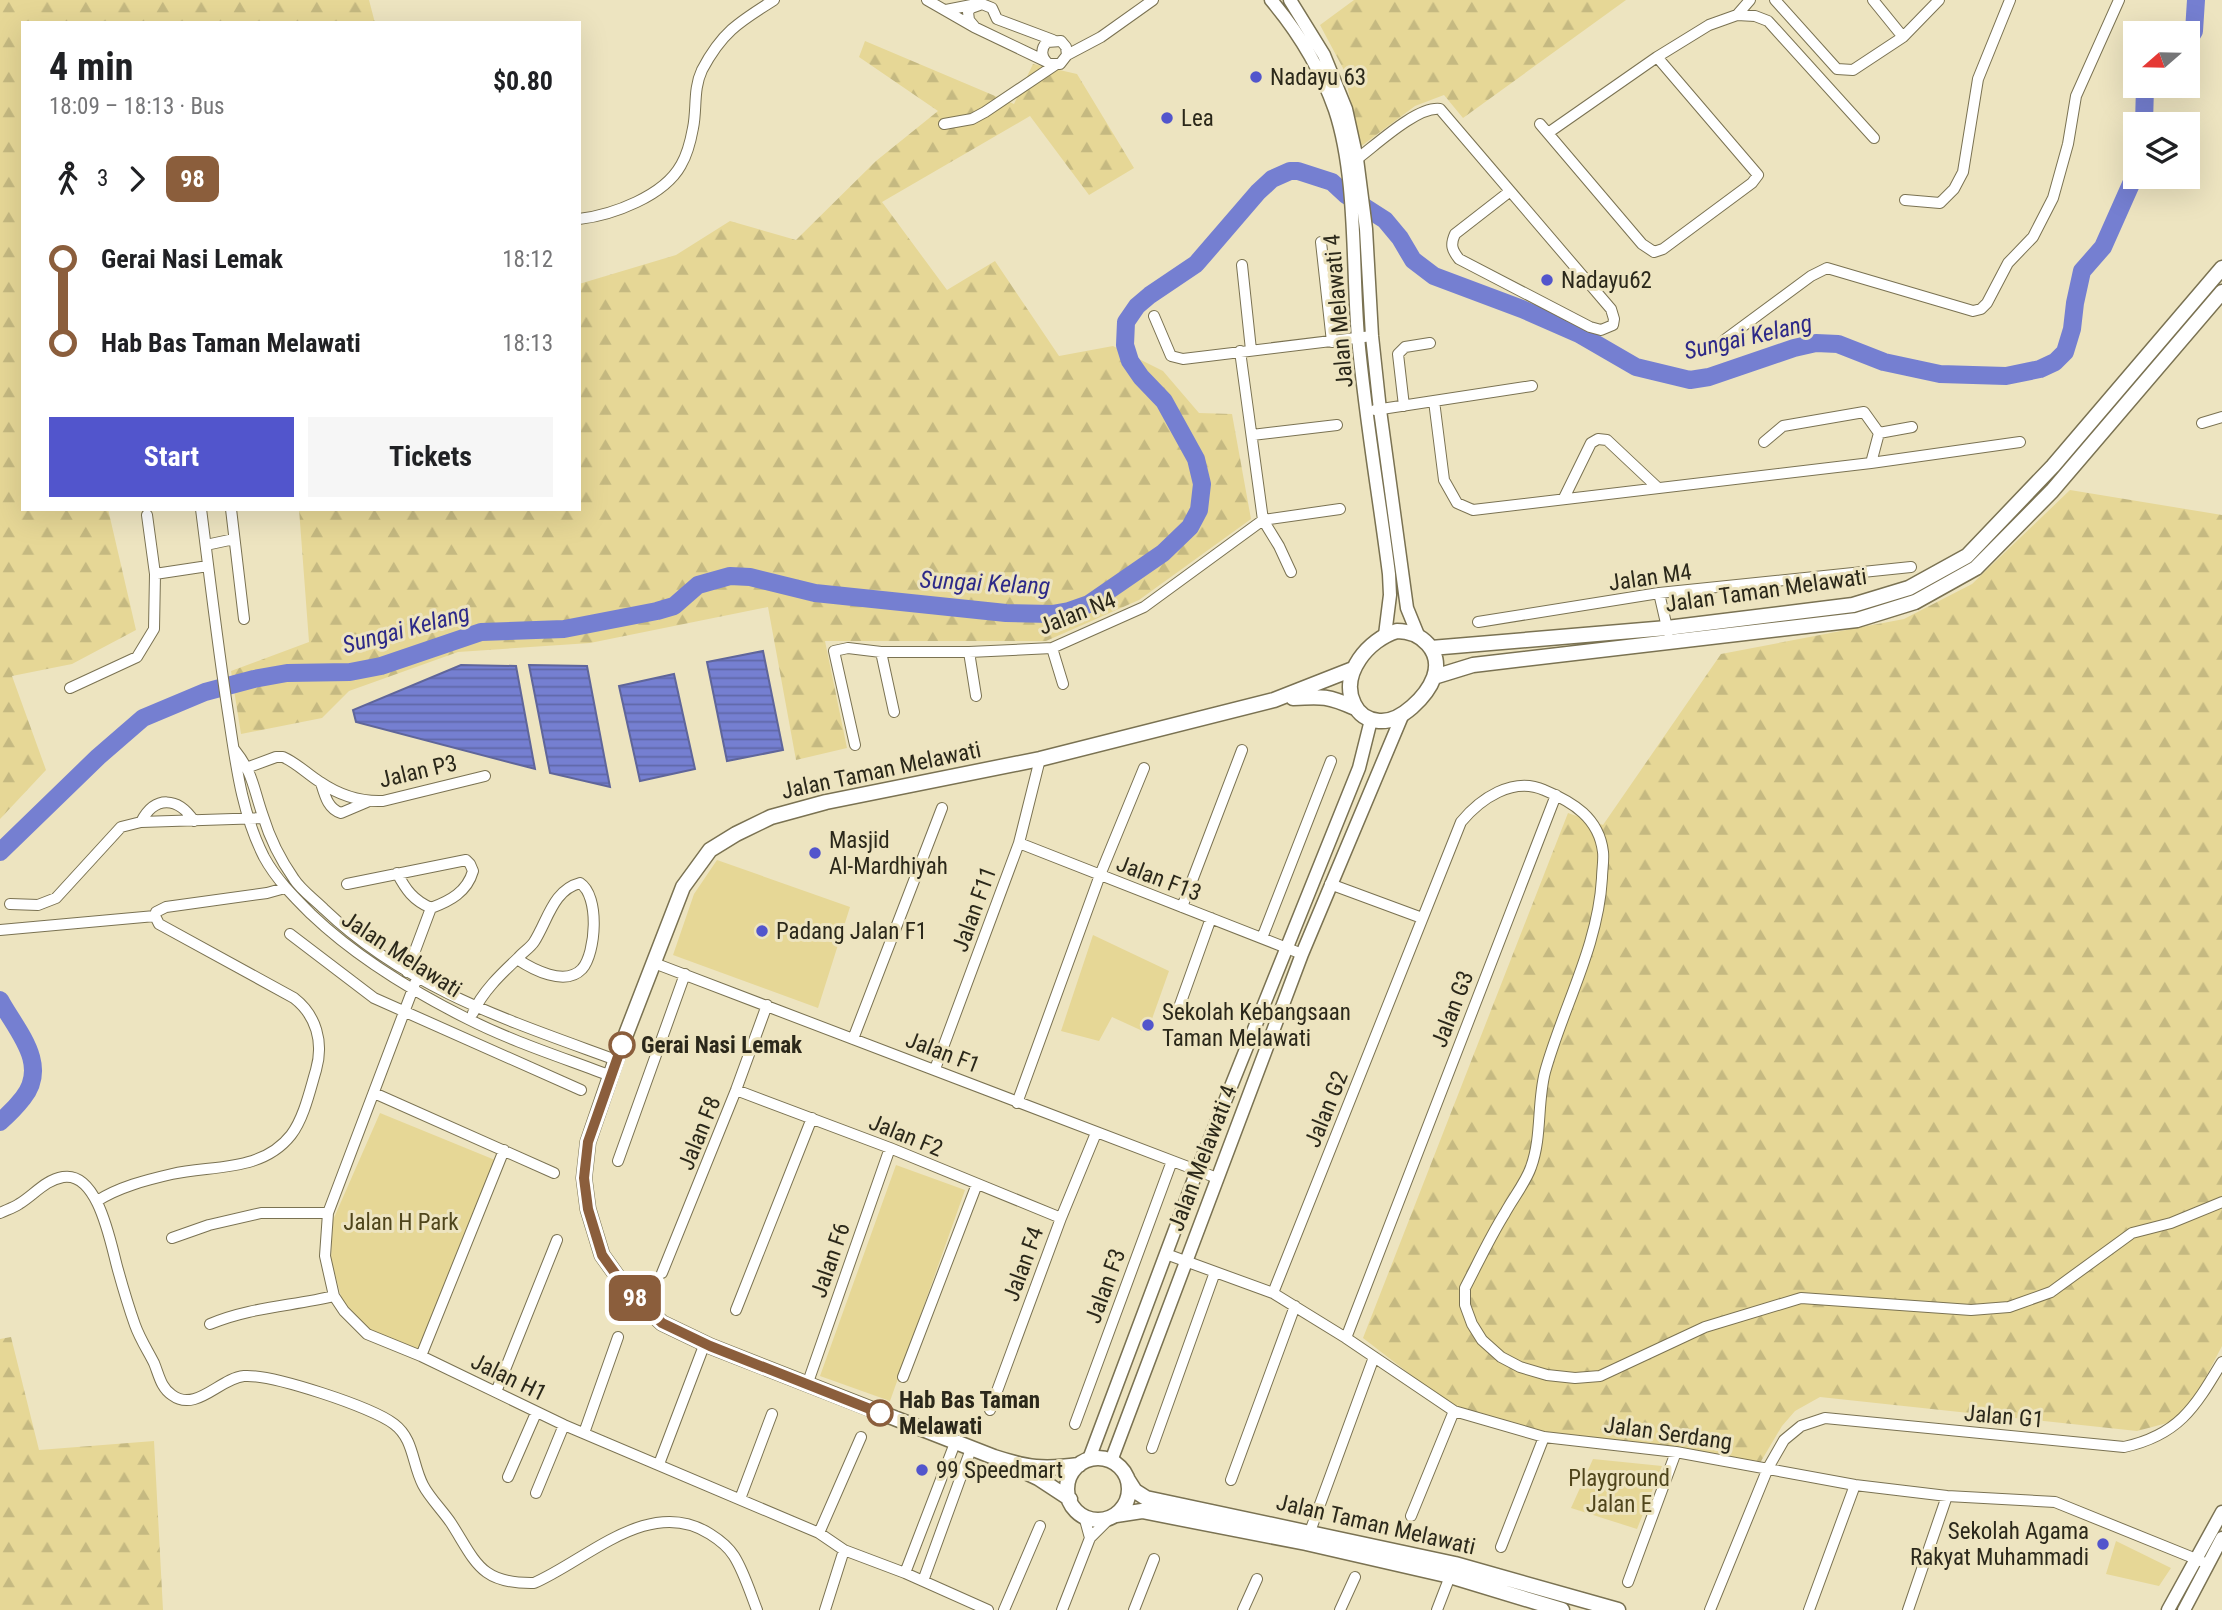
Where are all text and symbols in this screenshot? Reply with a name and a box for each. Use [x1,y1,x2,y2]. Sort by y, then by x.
north arrow [2123,21,2200,98]
map controls [2123,21,2200,189]
text: 4 min [49,45,133,89]
place label: Nadayu 63 [1270,64,1366,91]
text: $0.80 [493,66,553,96]
marker: Nadayu 63 [1248,69,1264,85]
text: 18:09 – 18:13 · Bus [49,93,225,120]
place label: Lea [1181,105,1214,132]
marker: Lea [1159,110,1175,126]
button: layers [2123,112,2200,189]
icon: walk [49,160,87,198]
icon: forward [118,160,156,198]
text: 3 [97,165,108,192]
text: 98 [180,165,205,193]
street label: Jalan Melawati 4 [1318,233,1359,389]
text: Gerai Nasi Lemak [101,244,283,274]
text: 18:12 [502,246,553,273]
place label: Nadayu62 [1561,267,1652,294]
marker: Nadayu62 [1539,272,1555,288]
water label: Sungai Kelang [1681,309,1815,365]
text: Hab Bas Taman Melawati [101,328,361,358]
text: 18:13 [502,330,553,357]
button: Start [49,417,294,497]
button: Tickets [308,417,553,497]
street label: Jalan M4 [1607,558,1693,597]
street label: Jalan Taman Melawati [1663,563,1869,618]
water label: Sungai Kelang [919,566,1051,600]
street label: Jalan N4 [1035,586,1120,640]
water label: Sungai Kelang [339,599,473,659]
street label: Jalan Taman Melawati [779,736,983,805]
street label: Jalan P3 [377,749,460,794]
place label: Masjid Al-Mardhiyah [829,827,948,880]
marker: Masjid Al-Mardhiyah [807,845,823,861]
street label: Jalan F13 [1113,850,1205,907]
street label: Jalan F11 [947,863,1002,955]
street label: Jalan Melawati [337,906,467,1003]
place label: Padang Jalan F1 [776,918,927,945]
marker: Padang Jalan F1 [754,923,770,939]
street label: Jalan G3 [1426,967,1479,1051]
place label: Sekolah Kebangsaan Taman Melawati [1162,999,1351,1052]
marker: Sekolah Kebangsaan Taman Melawati [1140,1017,1156,1033]
street label: Jalan F1 [902,1026,984,1079]
marker: Gerai Nasi Lemak [609,1032,635,1058]
place label: Gerai Nasi Lemak [641,1032,803,1059]
street label: Jalan G2 [1299,1067,1354,1151]
street label: Jalan Melawati 4 [1162,1081,1243,1235]
street label: Jalan F8 [672,1092,726,1174]
street label: Jalan F2 [865,1108,947,1162]
park label: Jalan H Park [343,1209,459,1236]
street label: Jalan F6 [805,1219,856,1301]
street label: Jalan F4 [998,1223,1049,1305]
street label: Jalan F3 [1080,1245,1131,1327]
line badge: 98 [604,1275,666,1321]
text: 98 [623,1284,647,1312]
street label: Jalan H1 [467,1348,551,1407]
place label: Hab Bas Taman Melawati [899,1387,1040,1440]
marker: Hab Bas Taman Melawati [867,1400,893,1426]
street label: Jalan G1 [1963,1400,2045,1433]
street label: Jalan Serdang [1602,1411,1734,1456]
place label: 99 Speedmart [936,1457,1063,1484]
marker: 99 Speedmart [914,1462,930,1478]
park label: Playground Jalan E [1568,1465,1670,1518]
street label: Jalan Taman Melawati [1274,1488,1478,1561]
place label: Sekolah Agama Rakyat Muhammadi [1910,1518,2089,1571]
marker: Sekolah Agama Rakyat Muhammadi [2095,1536,2111,1552]

